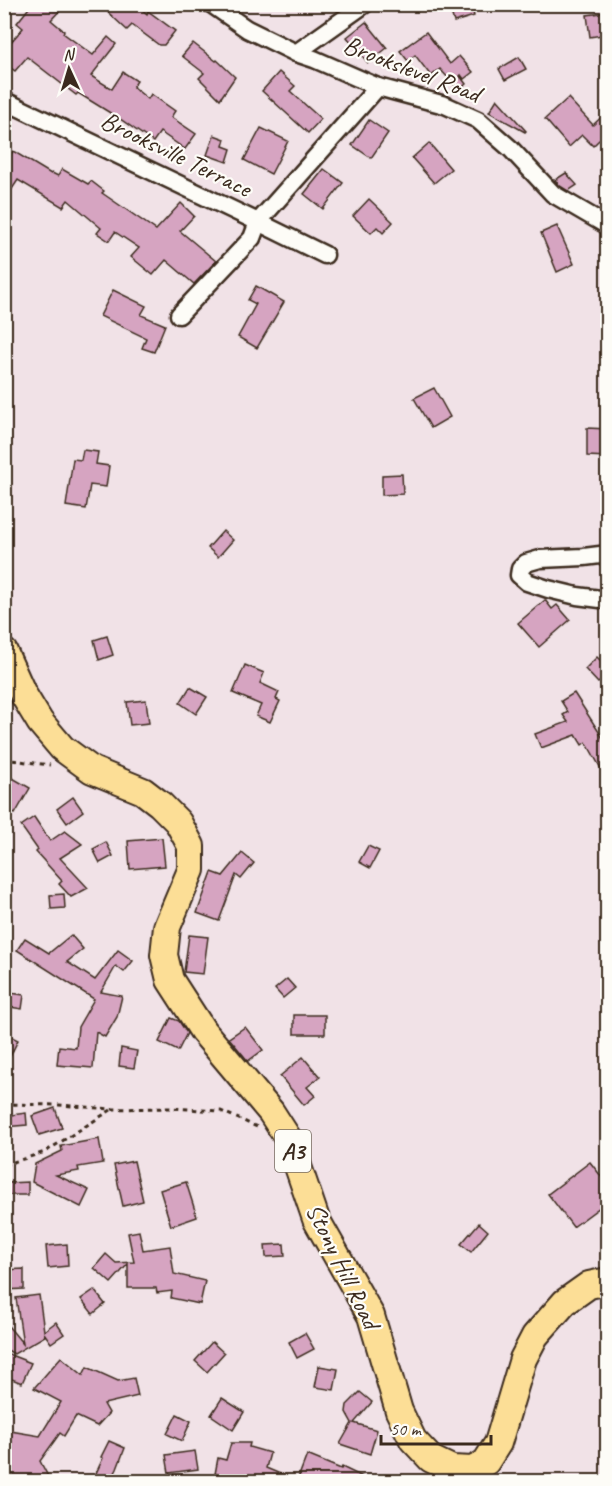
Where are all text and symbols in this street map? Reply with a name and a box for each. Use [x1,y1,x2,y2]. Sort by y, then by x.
street label: Brookslevel Road [339,28,489,112]
north arrow [39,39,99,99]
text: N [62,44,77,65]
street label: Brooksville Terrace [96,103,259,206]
road number: A3 [275,1130,311,1172]
street label: Stony Hill Road [298,1198,389,1338]
scale bar [381,1408,490,1446]
text: 50 m [390,1418,423,1440]

